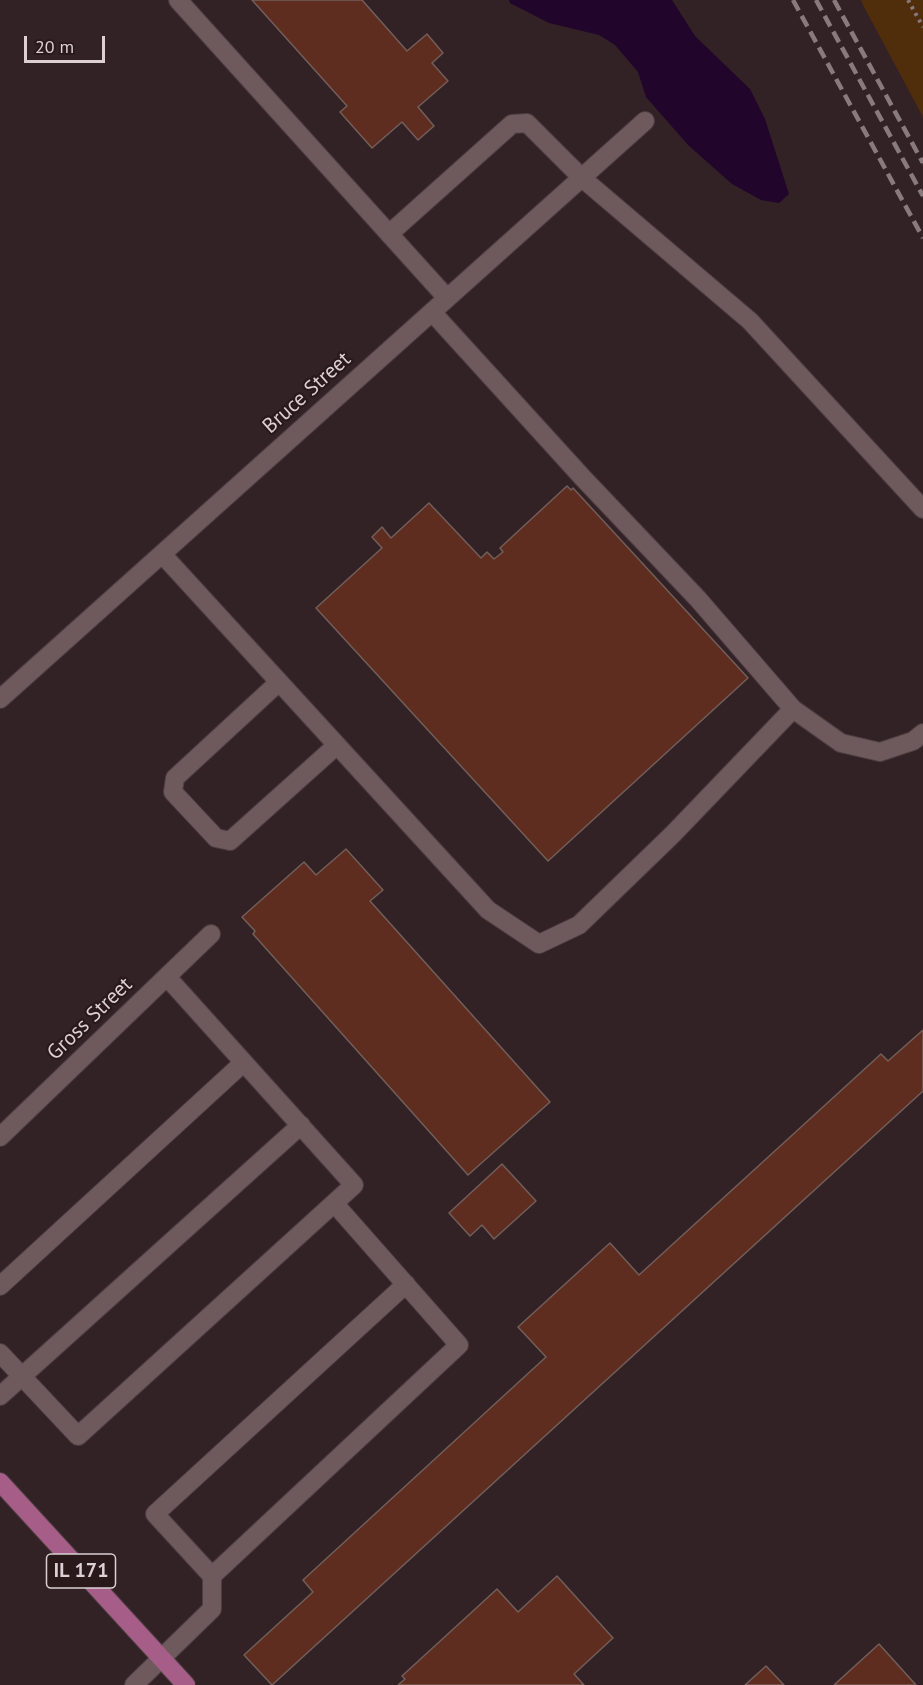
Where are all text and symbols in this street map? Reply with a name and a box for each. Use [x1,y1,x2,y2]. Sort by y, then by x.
scale bar [27,24,108,62]
text: 20 m [35,35,74,58]
street label: Bruce Street [258,347,356,439]
street label: Gross Street [42,972,138,1066]
road number: IL 171 [46,1554,116,1588]

